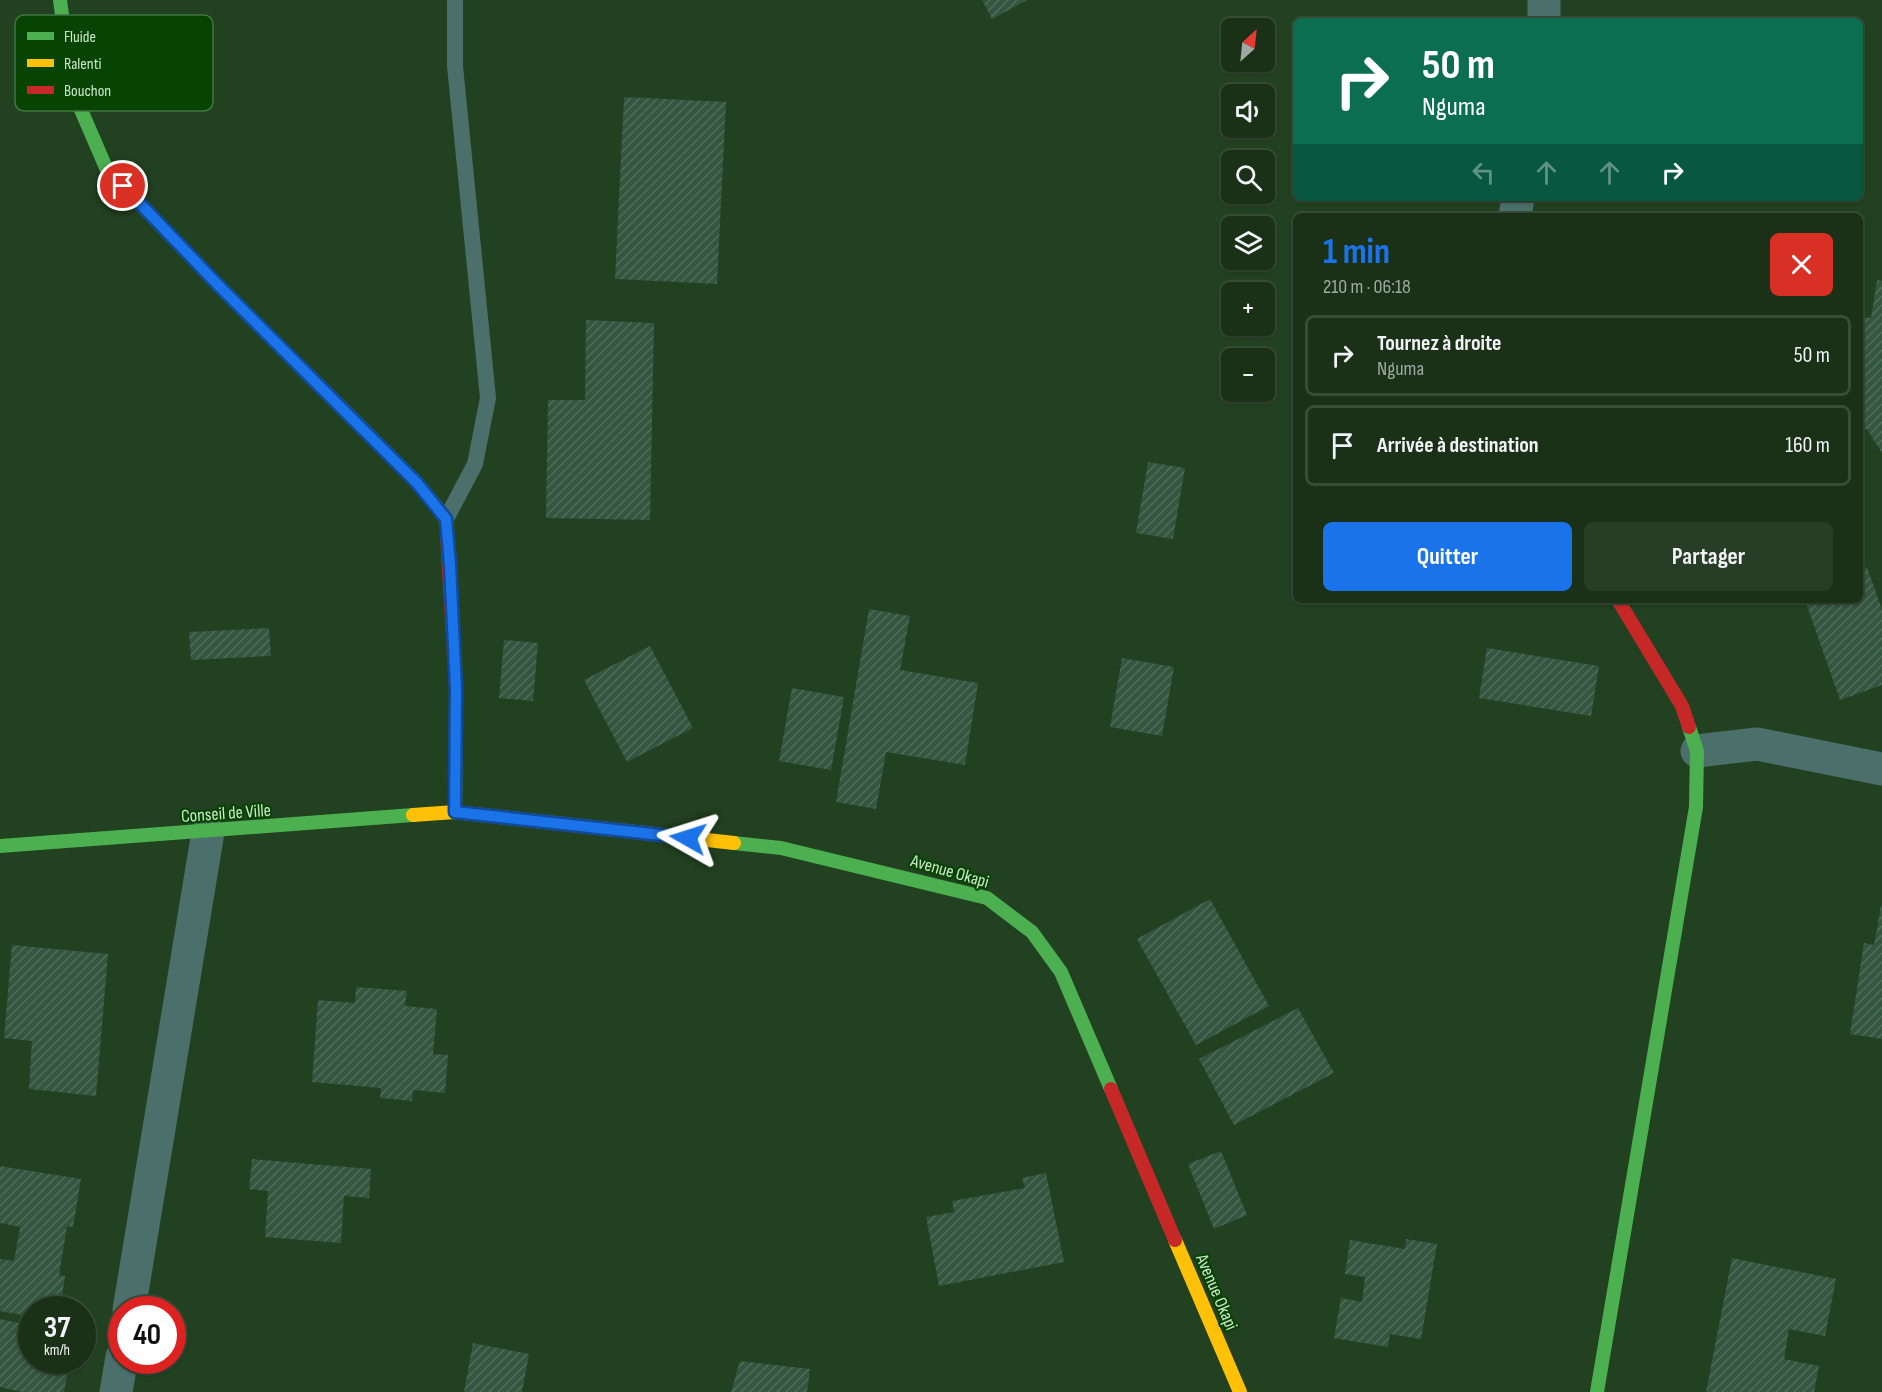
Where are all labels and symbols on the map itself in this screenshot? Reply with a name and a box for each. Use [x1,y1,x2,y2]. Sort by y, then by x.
legend [15,15,213,111]
north arrow [1221,18,1275,72]
text: Fluide [64,28,96,47]
text: Ralenti [64,55,102,74]
text: Bouchon [64,82,111,101]
pin [97,160,148,211]
street label: Conseil de Ville [180,800,272,827]
position arrow [656,806,720,870]
street label: Avenue Okapi [907,850,991,893]
street label: Avenue Okapi [1191,1250,1242,1333]
speed limit sign: 40 [108,1296,186,1374]

